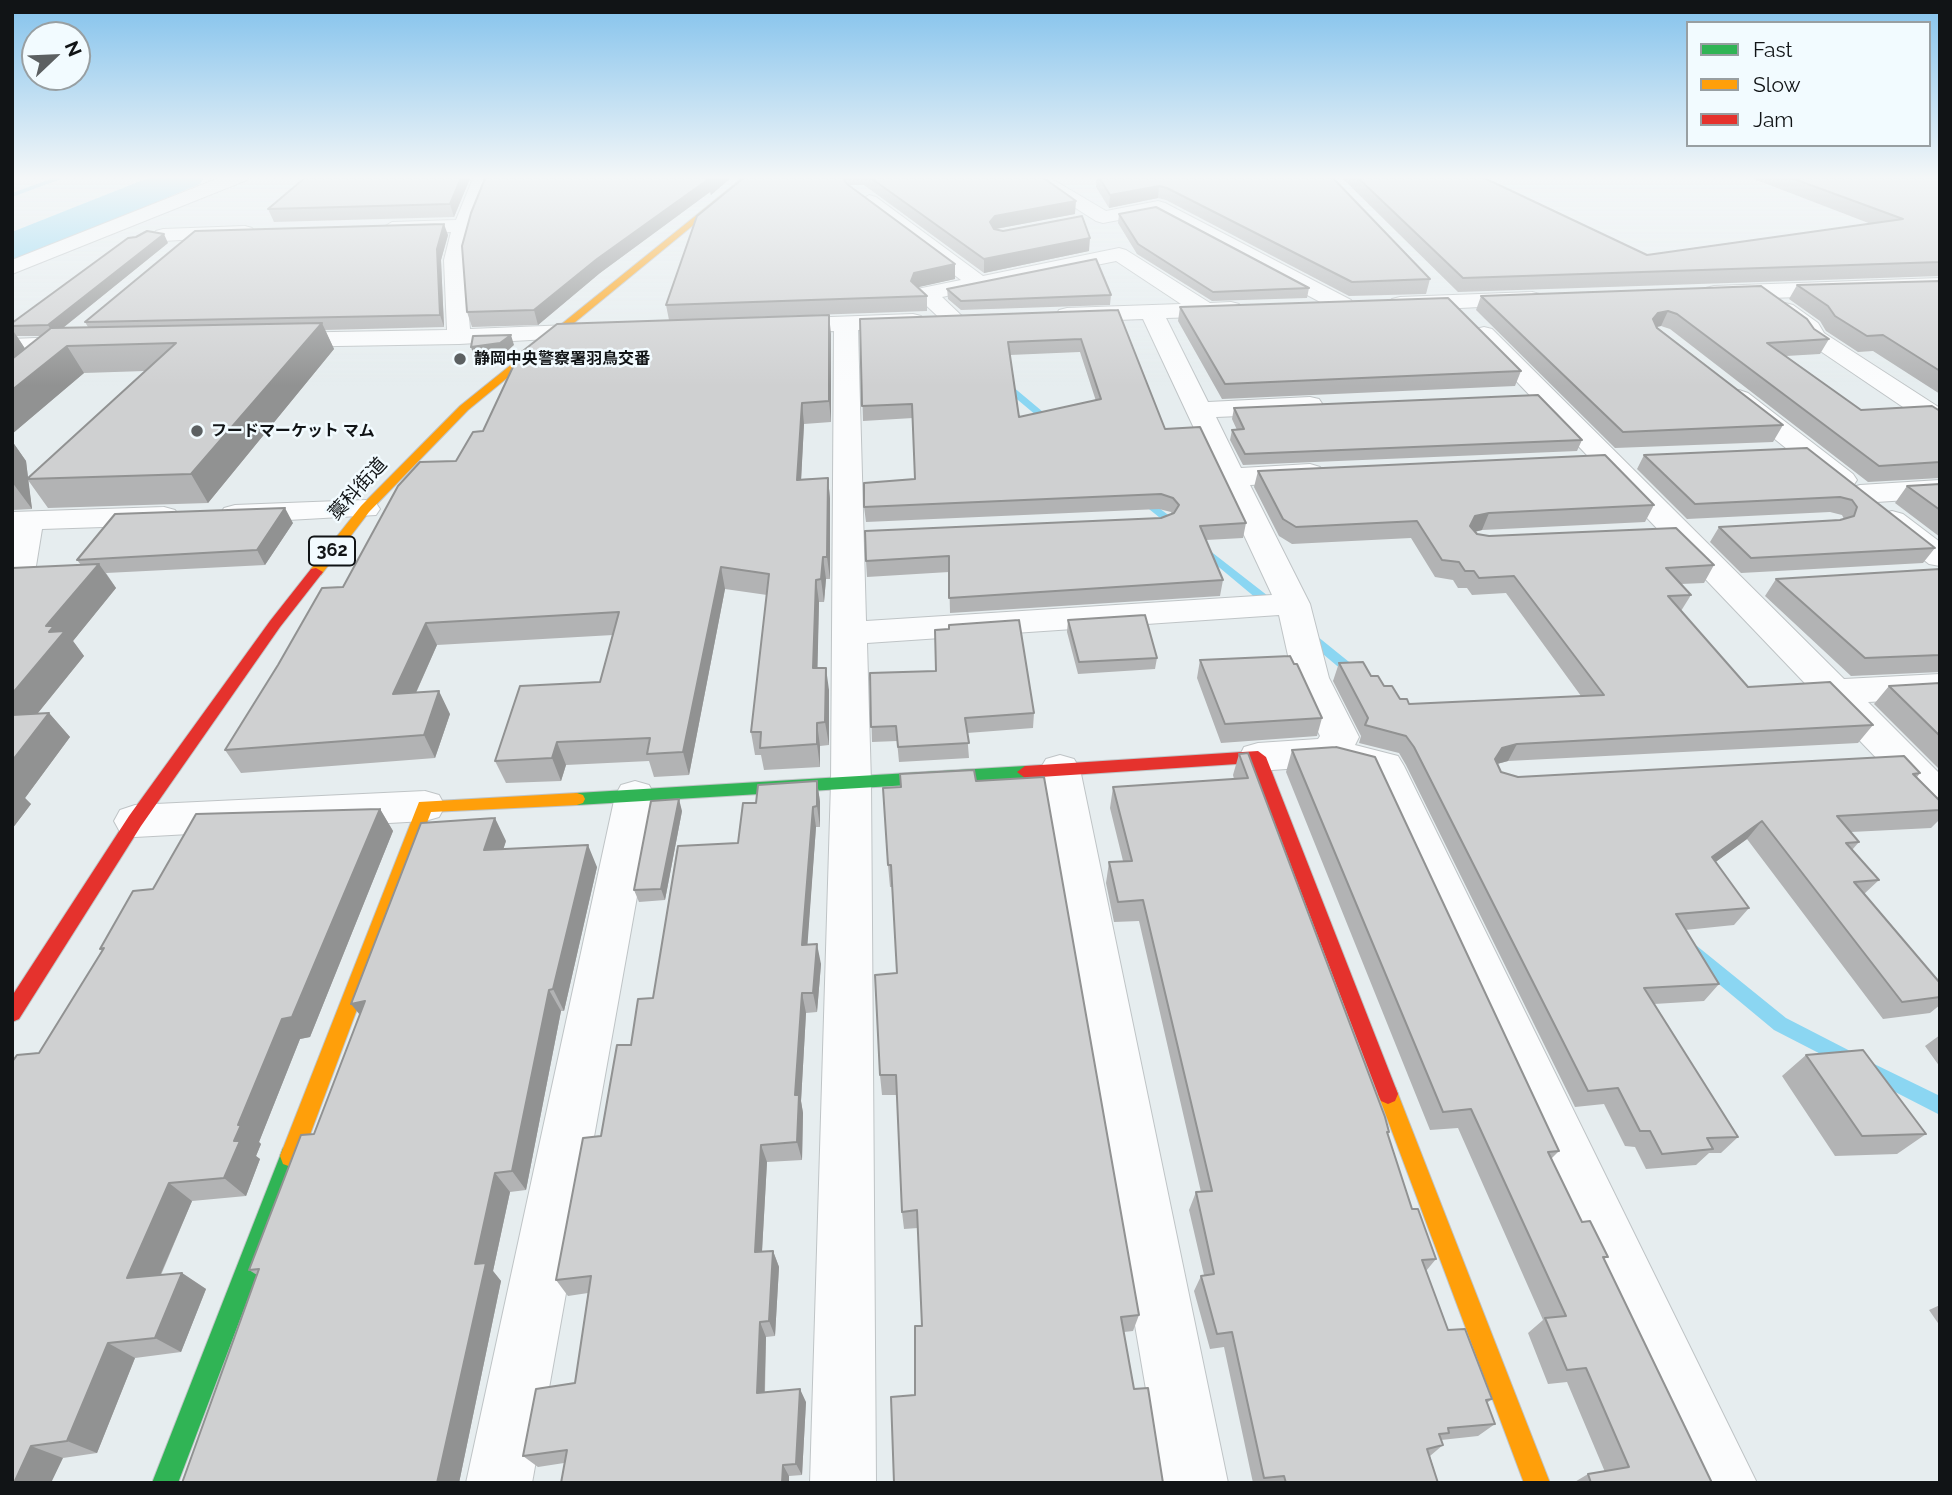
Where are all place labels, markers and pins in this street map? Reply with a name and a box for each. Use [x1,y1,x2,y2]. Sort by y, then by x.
place label: 静岡中央警察署羽鳥交番 [474,349,650,369]
marker: 静岡中央警察署羽鳥交番 [452,351,468,367]
place label: フードマーケット マム [211,421,375,441]
marker: フードマーケット マム [189,423,205,439]

